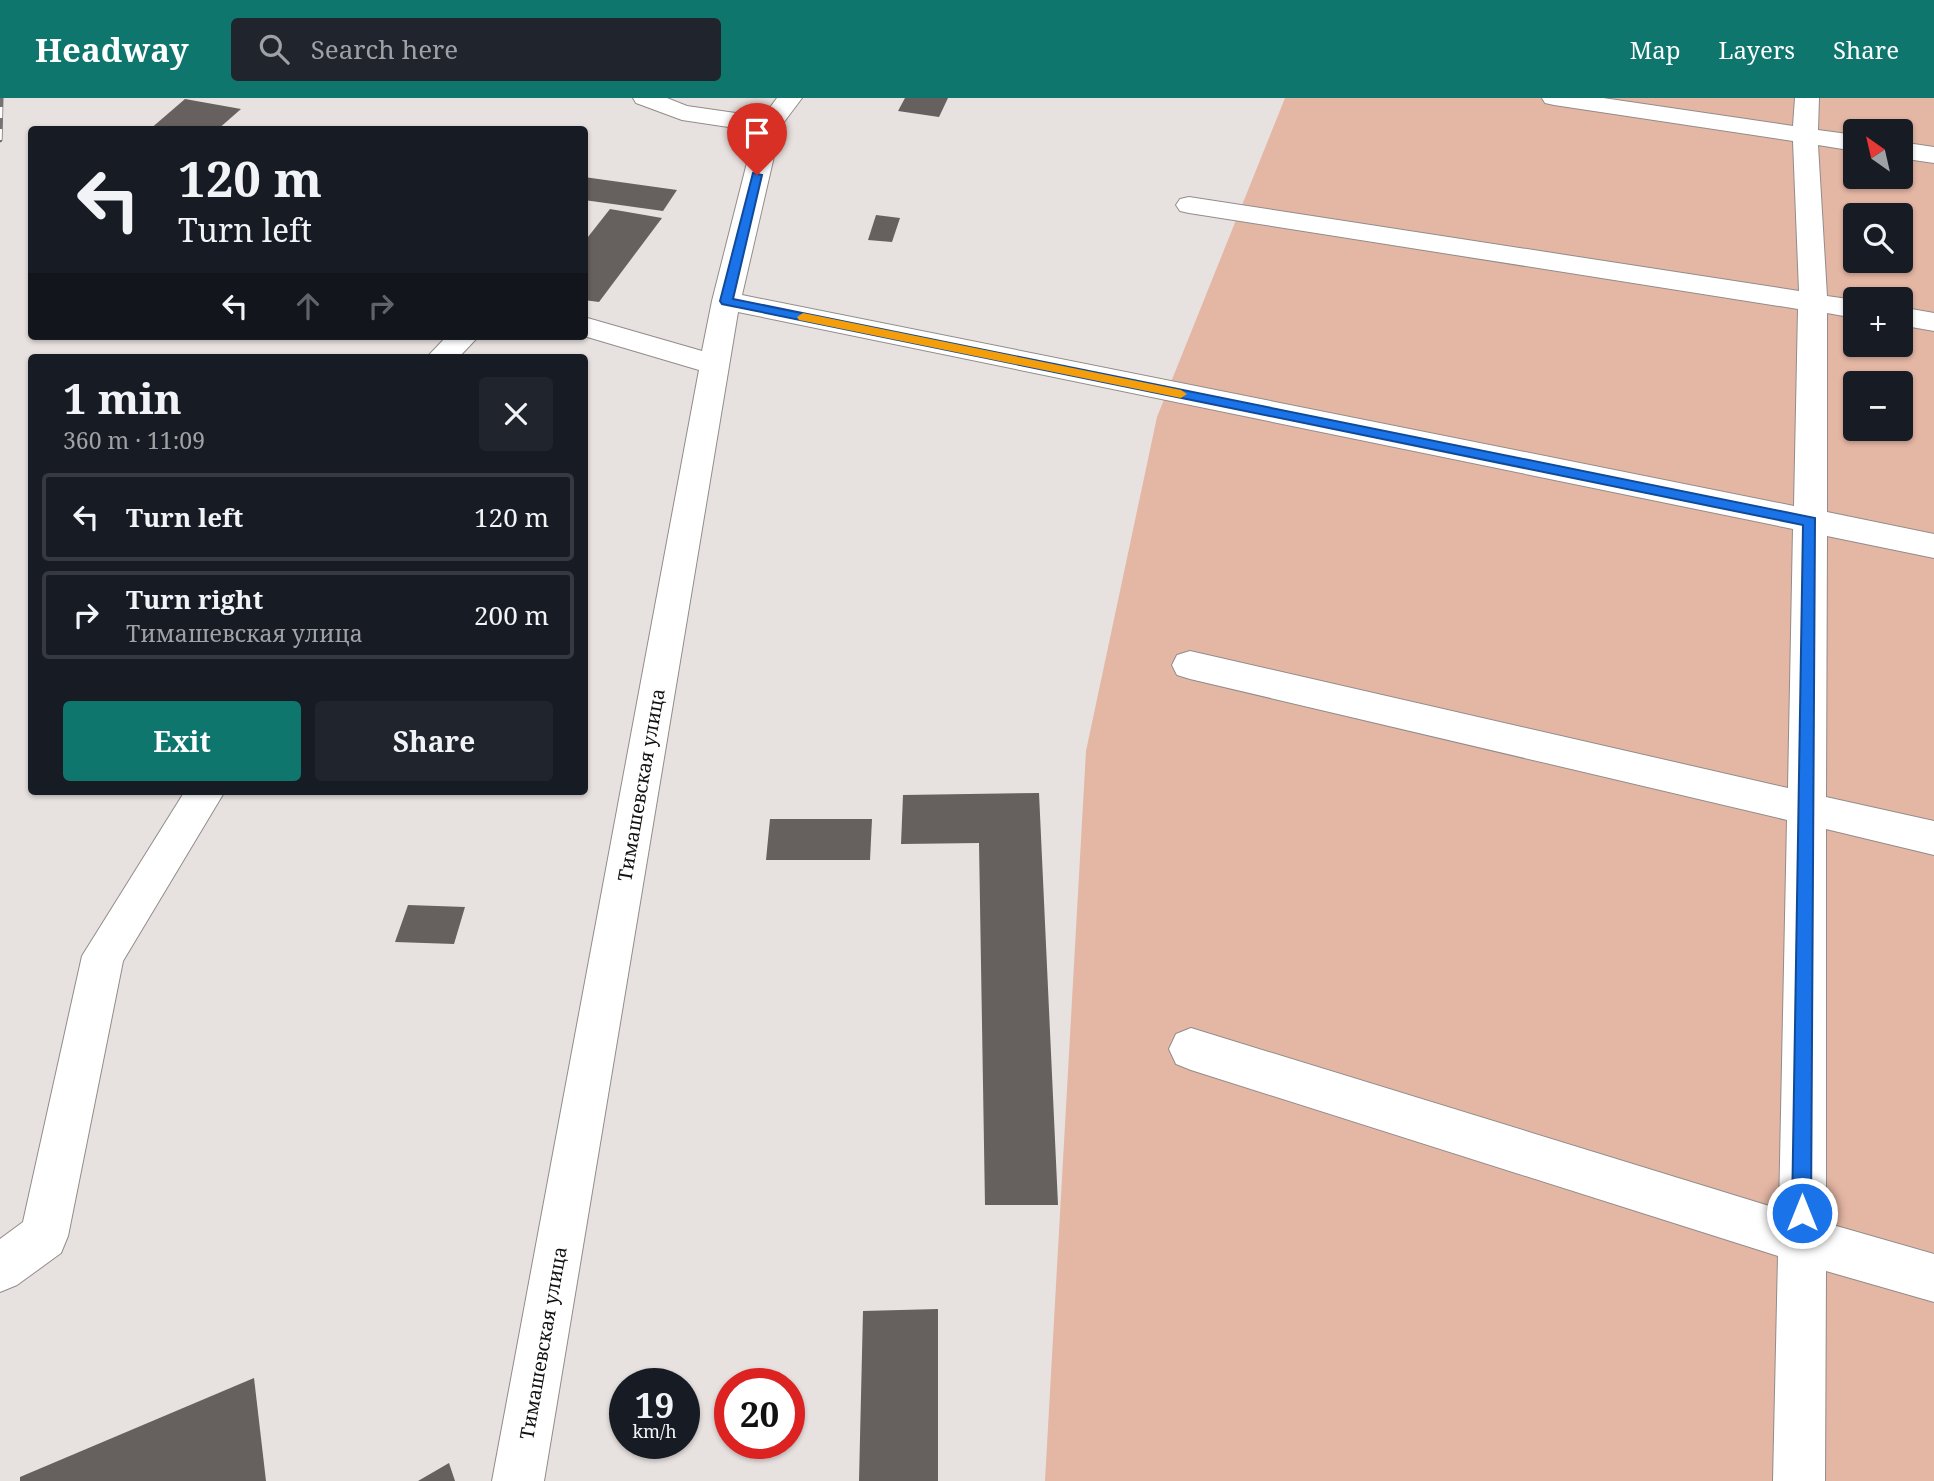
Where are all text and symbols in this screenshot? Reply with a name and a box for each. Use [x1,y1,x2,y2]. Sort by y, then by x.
search box [231,18,721,81]
text: Headway [35,27,189,72]
icon: search [255,30,293,68]
text: Search here [311,31,458,67]
text: Map [1630,33,1681,66]
text: Layers [1719,33,1795,66]
text: Share [1833,33,1899,66]
pin [727,103,787,175]
icon: arrive [738,114,776,152]
north arrow [1843,119,1913,189]
map controls [1843,119,1913,441]
text: 120 m [178,145,322,211]
icon: left [63,154,154,245]
button: search [1843,203,1913,273]
text: Turn left [178,208,312,251]
icon: left [216,287,254,325]
icon: ahead [289,287,327,325]
icon: right [362,287,400,325]
button: + [1843,287,1913,357]
text: 1 min [63,369,182,426]
button: − [1843,371,1913,441]
button: close [479,377,553,451]
text: 360 m · 11:09 [63,424,205,456]
icon: left [67,498,105,536]
text: Turn left [126,499,243,535]
text: 120 m [474,499,549,535]
text: Turn right [126,581,263,617]
icon: right [67,596,105,634]
text: 200 m [474,597,549,633]
text: Тимашевская улица [126,617,363,649]
street label: Тимашевская улица [611,686,671,884]
button: Exit [63,701,301,781]
button: Share [315,701,553,781]
position arrow [1765,1176,1839,1250]
street label: Тимашевская улица [513,1244,573,1442]
speed limit sign: 20 [714,1368,805,1459]
text: 19 [635,1381,674,1428]
text: km/h [632,1419,677,1443]

